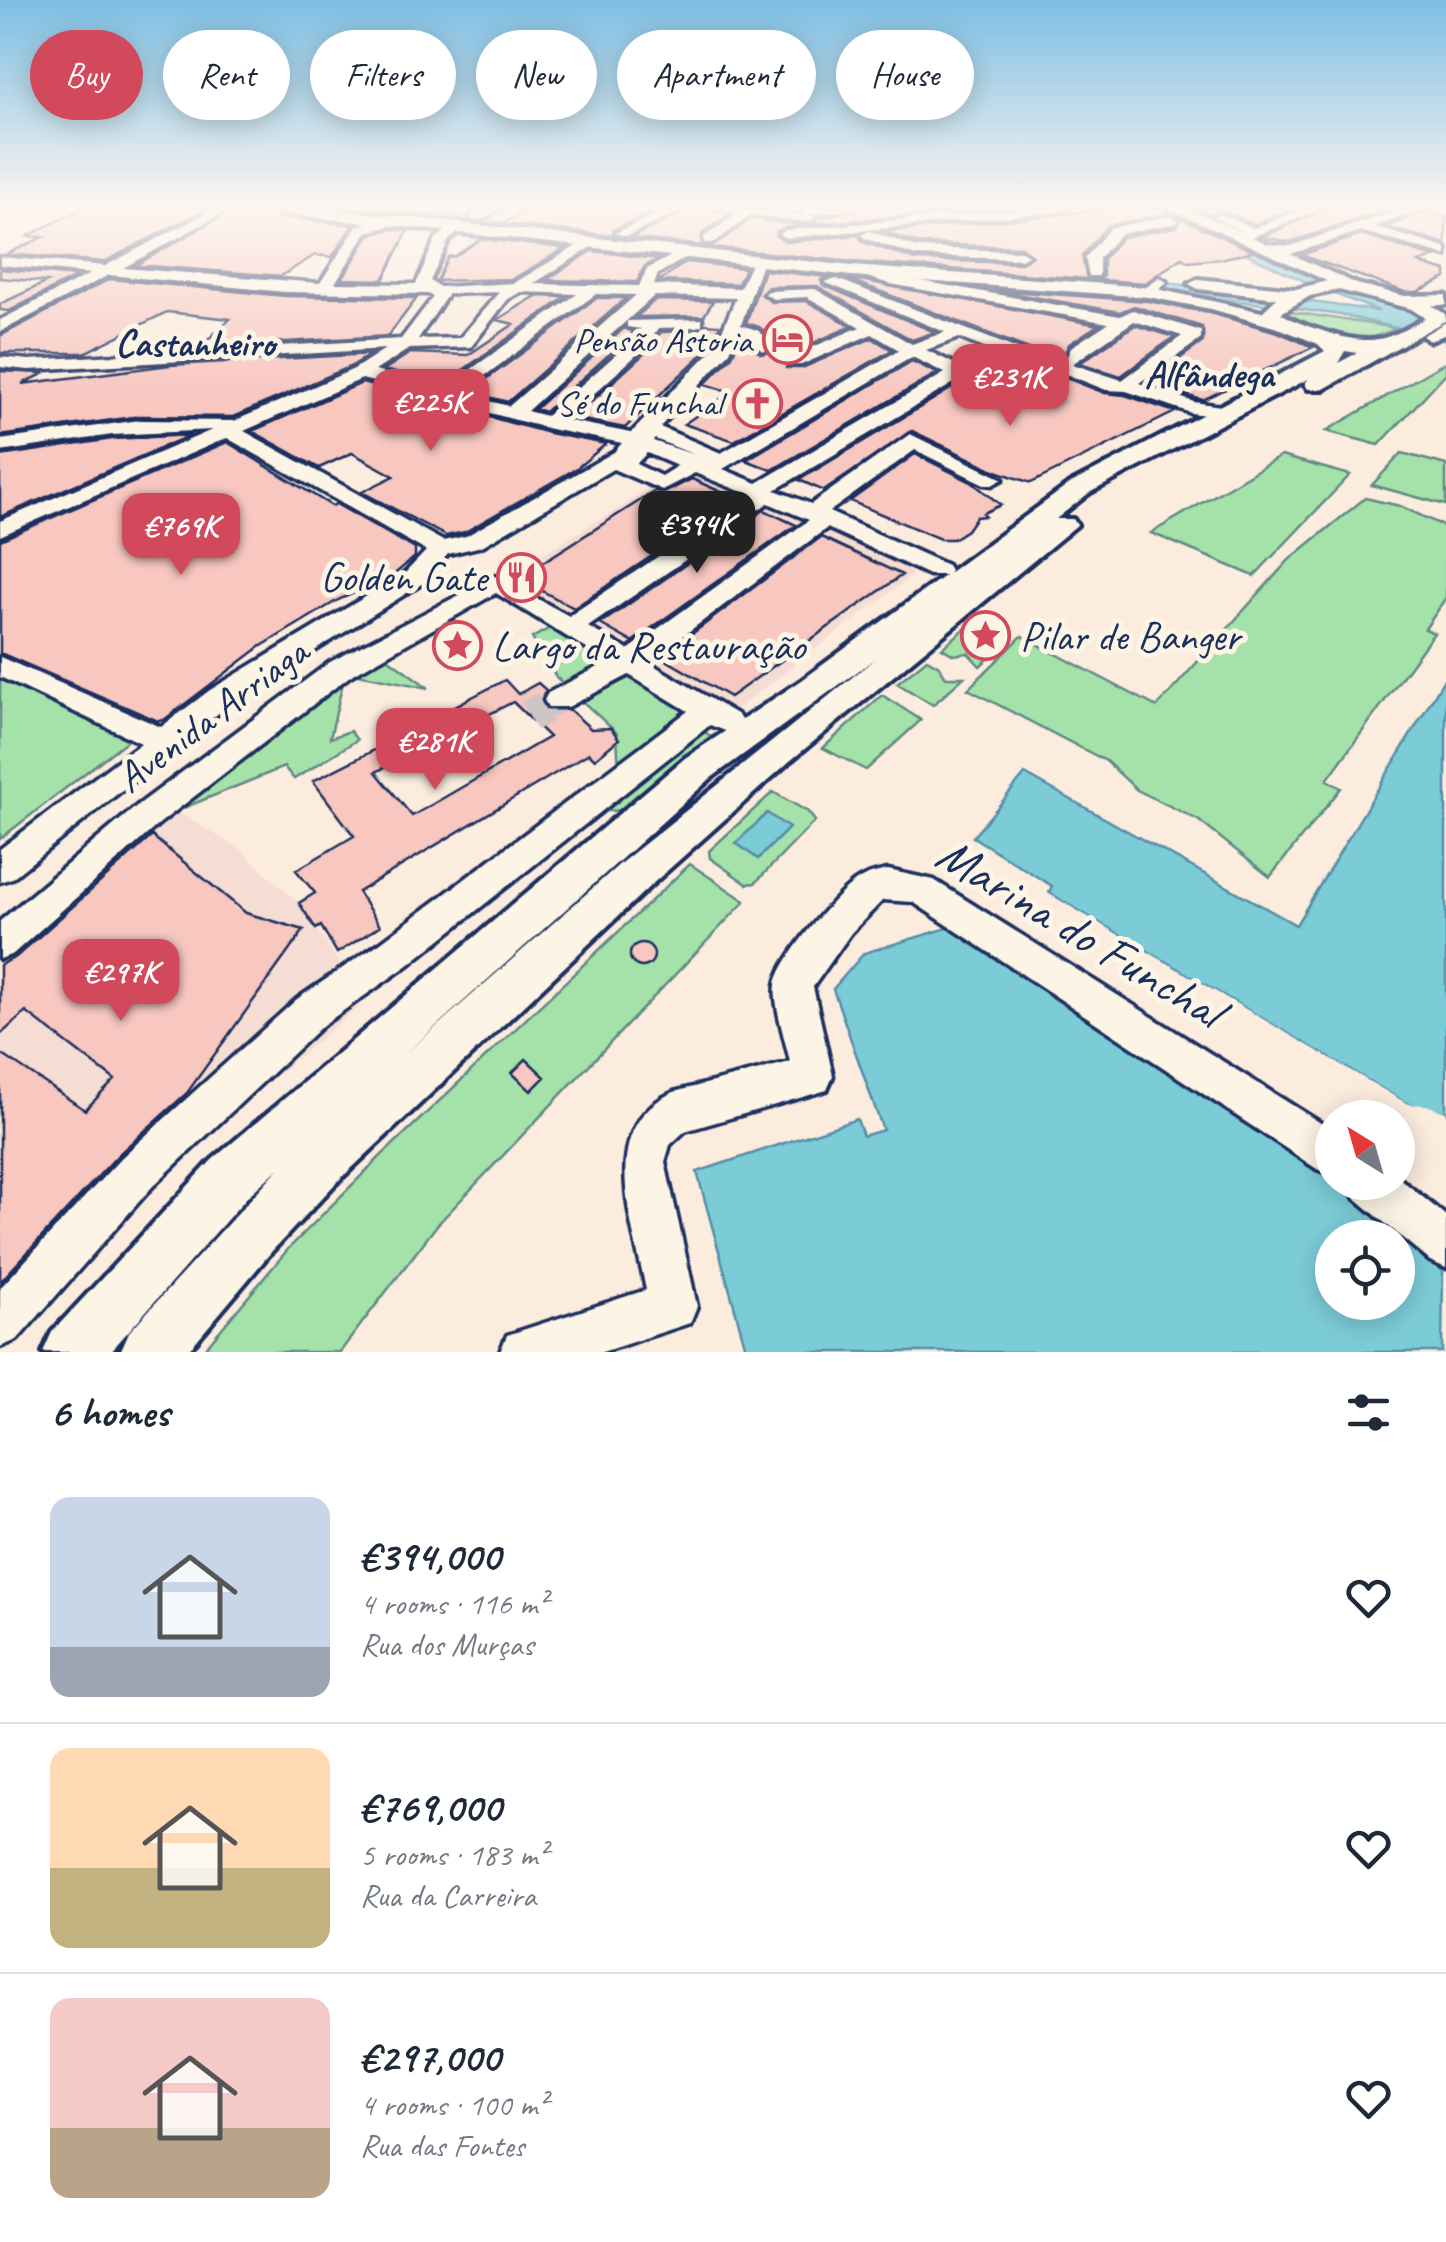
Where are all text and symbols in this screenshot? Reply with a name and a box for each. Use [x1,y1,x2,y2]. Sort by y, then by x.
chip: Buy [30,30,143,120]
chip: Rent [163,30,290,120]
chip: Filters [310,30,456,120]
chip: New [476,30,597,120]
chip: Apartment [617,30,816,120]
chip: House [836,30,974,120]
hotel icon: Pensão Astoria [761,314,813,366]
place label: Pensão Astoria [574,318,755,363]
district label: Castanheiro [115,320,278,367]
pin: €231K [940,344,1080,429]
district label: Alfândega [1144,351,1277,398]
text: €231K [973,356,1047,397]
pin: €225K [361,369,501,454]
church icon: Sé do Funchal [731,377,783,429]
text: €225K [394,381,468,422]
place label: Sé do Funchal [556,381,728,426]
pin: €394K [627,491,767,576]
pin: €769K [111,493,251,578]
text: €394K [660,503,734,544]
text: €769K [144,505,218,546]
place label: Golden Gate [320,551,490,604]
restaurant icon: Golden Gate [496,551,548,603]
place icon: Pilar de Banger [959,610,1011,662]
place label: Pilar de Banger [1020,610,1243,663]
place icon: Largo da Restauração [431,620,483,672]
place label: Largo da Restauração [492,620,807,673]
street label: Avenida Arriaga [105,623,322,804]
pin: €281K [365,708,505,793]
text: €281K [398,720,472,761]
street label: Marina do Funchal [926,822,1242,1046]
pin: €297K [51,939,191,1024]
text: €297K [84,951,158,992]
north arrow [1315,1100,1415,1200]
map controls [1315,1100,1415,1320]
button: locate [1315,1220,1415,1320]
icon: filters [1341,1385,1396,1440]
text: 6 homes [50,1386,169,1439]
text: €394,000 [360,1530,500,1583]
icon: home [130,1537,250,1657]
icon: heart [1341,1570,1396,1625]
text: 4 rooms · 116 m² [360,1583,547,1624]
text: Rua dos Murças [360,1624,534,1665]
text: €769,000 [360,1781,501,1834]
icon: home [130,1788,250,1908]
icon: heart [1341,1821,1396,1876]
text: 5 rooms · 183 m² [360,1834,547,1875]
text: Rua da Carreira [360,1875,536,1916]
text: €297,000 [360,2031,500,2084]
icon: home [130,2038,250,2158]
icon: heart [1341,2071,1396,2126]
text: 4 rooms · 100 m² [360,2084,547,2125]
text: Rua das Fontes [360,2125,524,2166]

